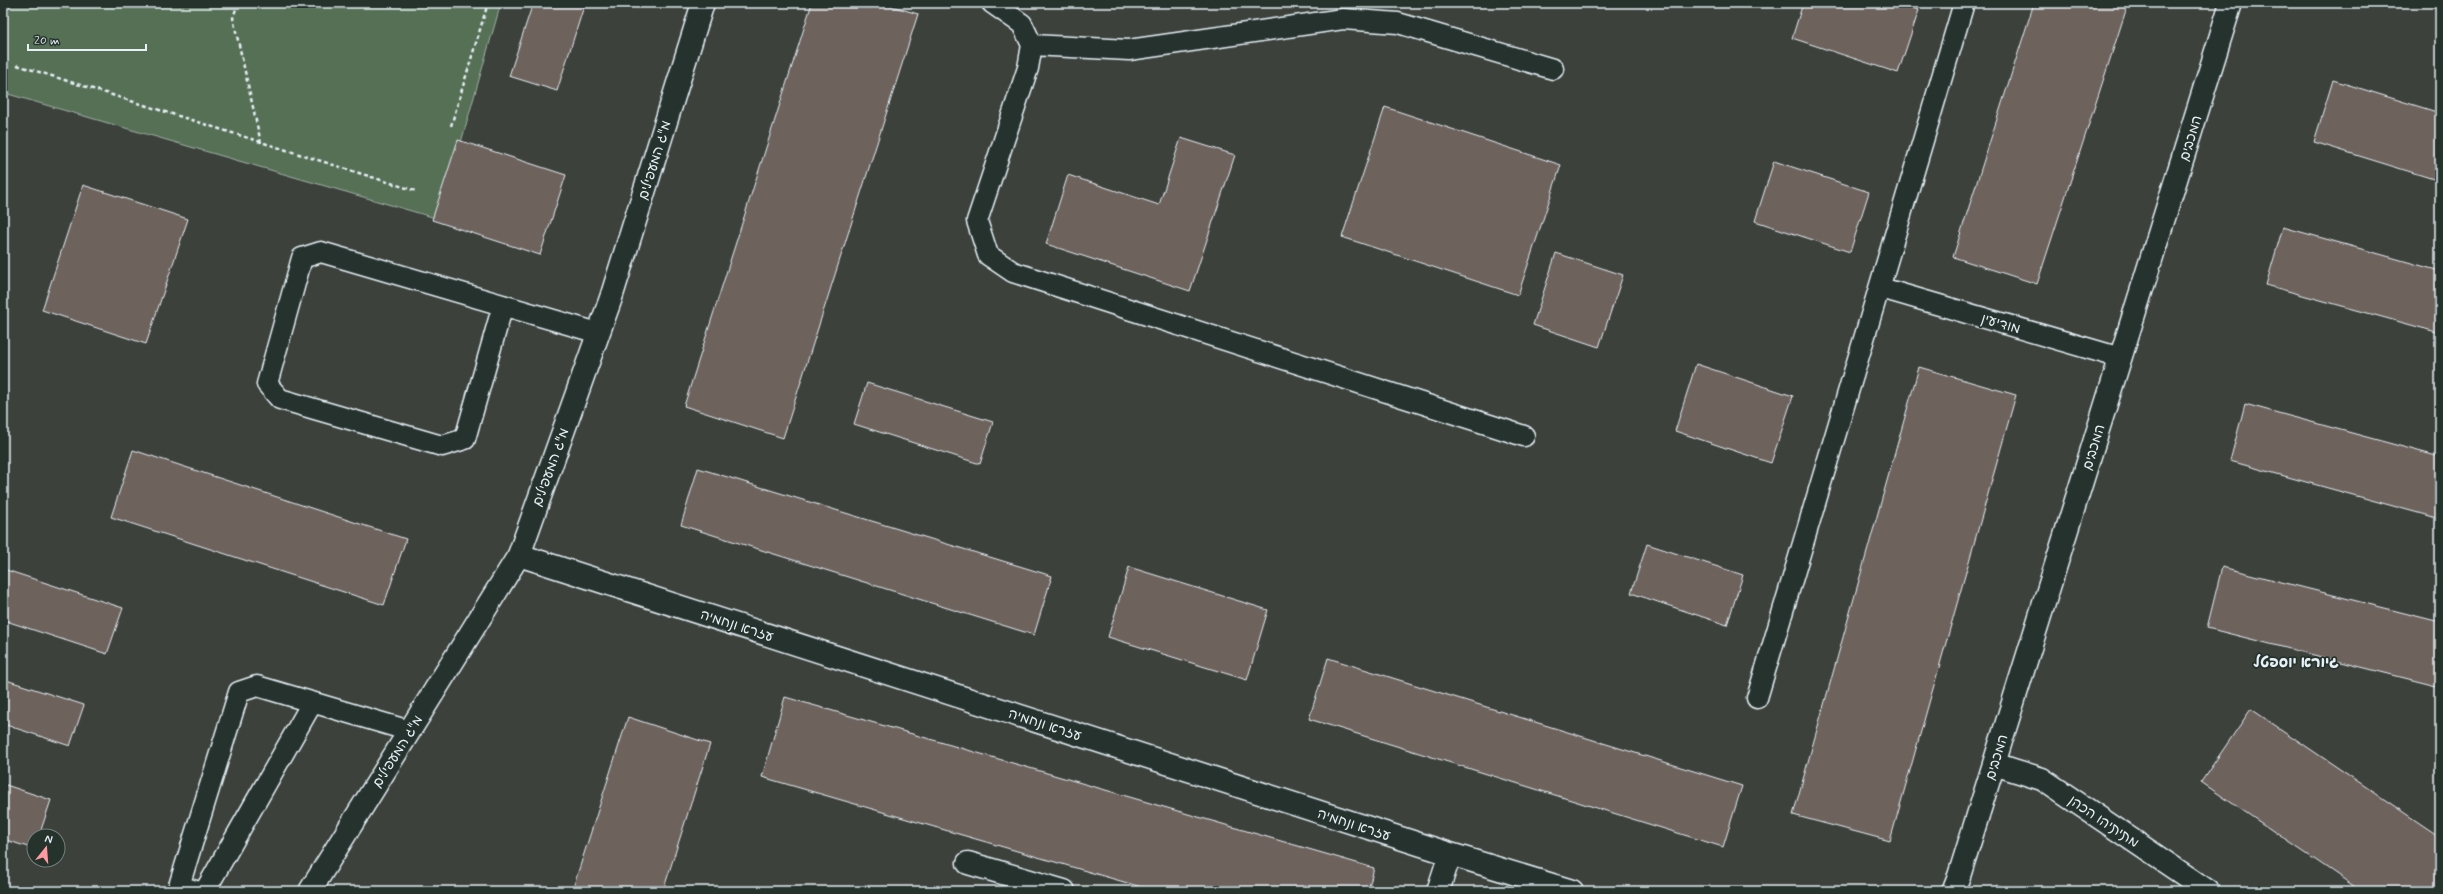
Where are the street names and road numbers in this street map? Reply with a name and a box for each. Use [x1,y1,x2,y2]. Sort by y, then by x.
street label: המכבים [2175,113,2206,163]
street label: מ"ג המעפילים [634,118,676,202]
street label: מודיעין [1979,310,2023,338]
street label: המכבים [2078,422,2109,472]
street label: מ"ג המעפילים [528,426,573,509]
street label: עזרא ונחמיה [698,606,776,646]
street label: עזרא ונחמיה [1006,705,1084,745]
street label: מ"ג המעפילים [369,712,427,791]
street label: המכבים [1981,732,2012,782]
street label: מתיתיהו הכהן [2065,792,2142,852]
street label: עזרא ונחמיה [1315,805,1393,845]

